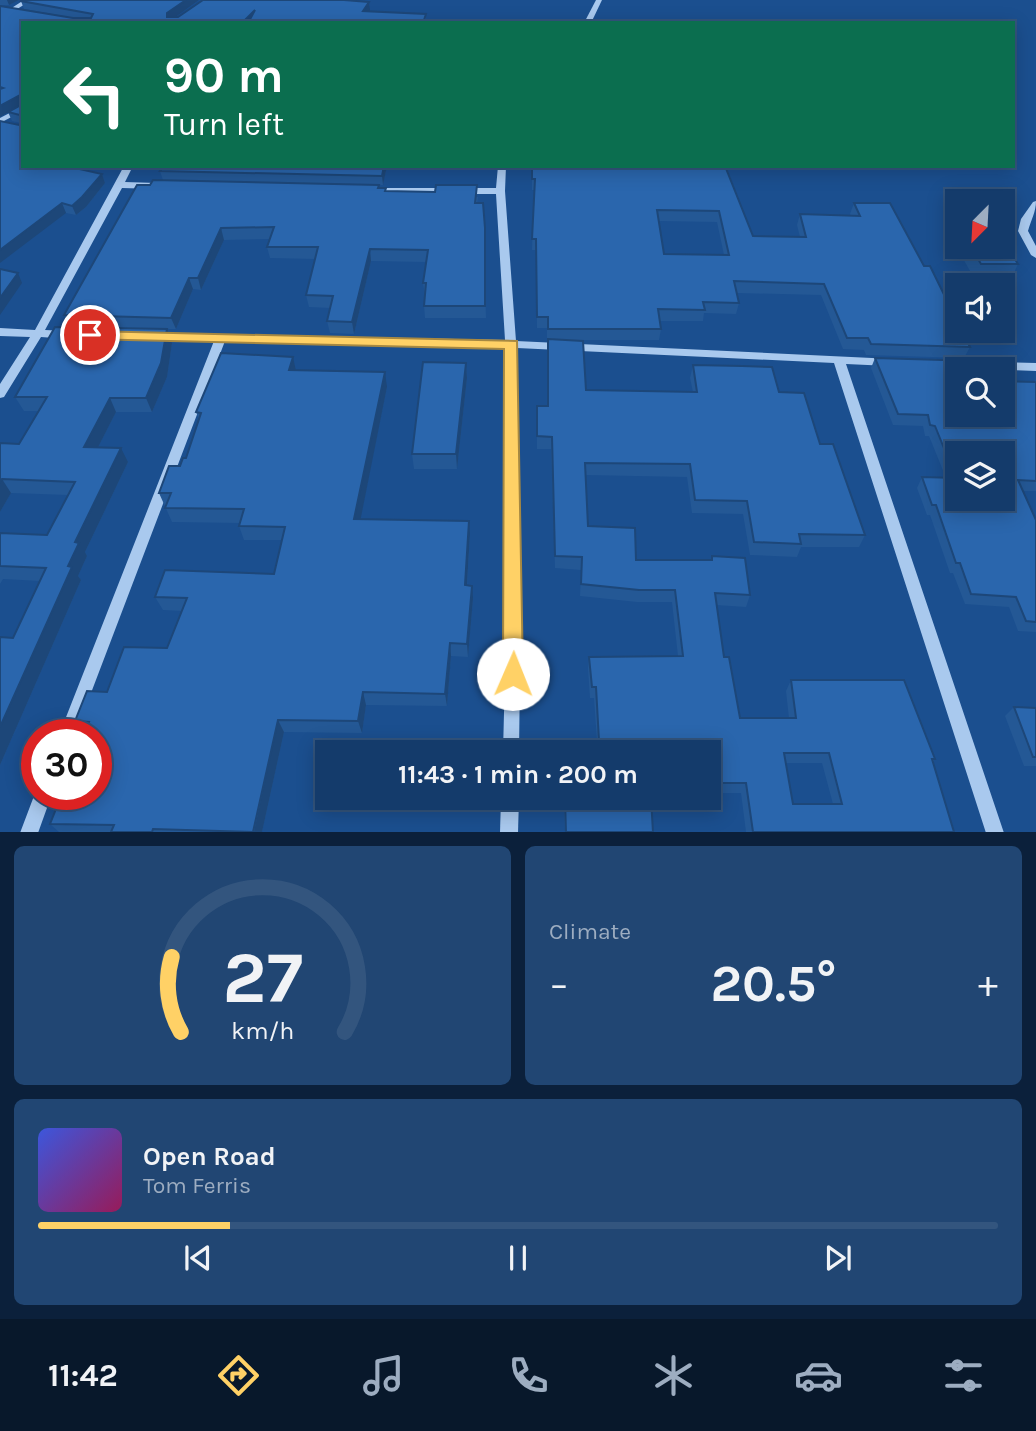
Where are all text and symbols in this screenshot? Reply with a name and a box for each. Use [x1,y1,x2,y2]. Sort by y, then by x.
text: 90 m [164,47,284,104]
icon: left [49,49,140,140]
text: Turn left [164,106,284,143]
north arrow [945,189,1015,259]
map controls [945,189,1015,511]
button: sound [945,273,1015,343]
pin [60,305,120,365]
icon: arrive [71,316,109,354]
button: search [945,357,1015,427]
button: layers [945,441,1015,511]
position arrow [476,637,550,711]
speed limit sign: 30 [21,719,112,810]
text: 11:43 · 1 min · 200 m [398,759,638,790]
text: Climate [549,918,631,945]
text: 27 [222,935,303,1020]
text: 20.5° [711,953,837,1014]
text: − [549,962,569,1007]
text: + [978,962,998,1007]
text: km/h [231,1015,294,1044]
text: Open Road [143,1141,276,1172]
text: Tom Ferris [143,1172,251,1199]
icon: previous [179,1239,217,1277]
icon: pause [499,1239,537,1277]
icon: next [819,1239,857,1277]
icon: directions [214,1351,263,1400]
icon: music [359,1351,408,1400]
icon: phone [504,1351,553,1400]
icon: climate [649,1351,698,1400]
icon: car [794,1351,843,1400]
icon: filters [939,1351,988,1400]
text: 11:42 [48,1357,118,1394]

